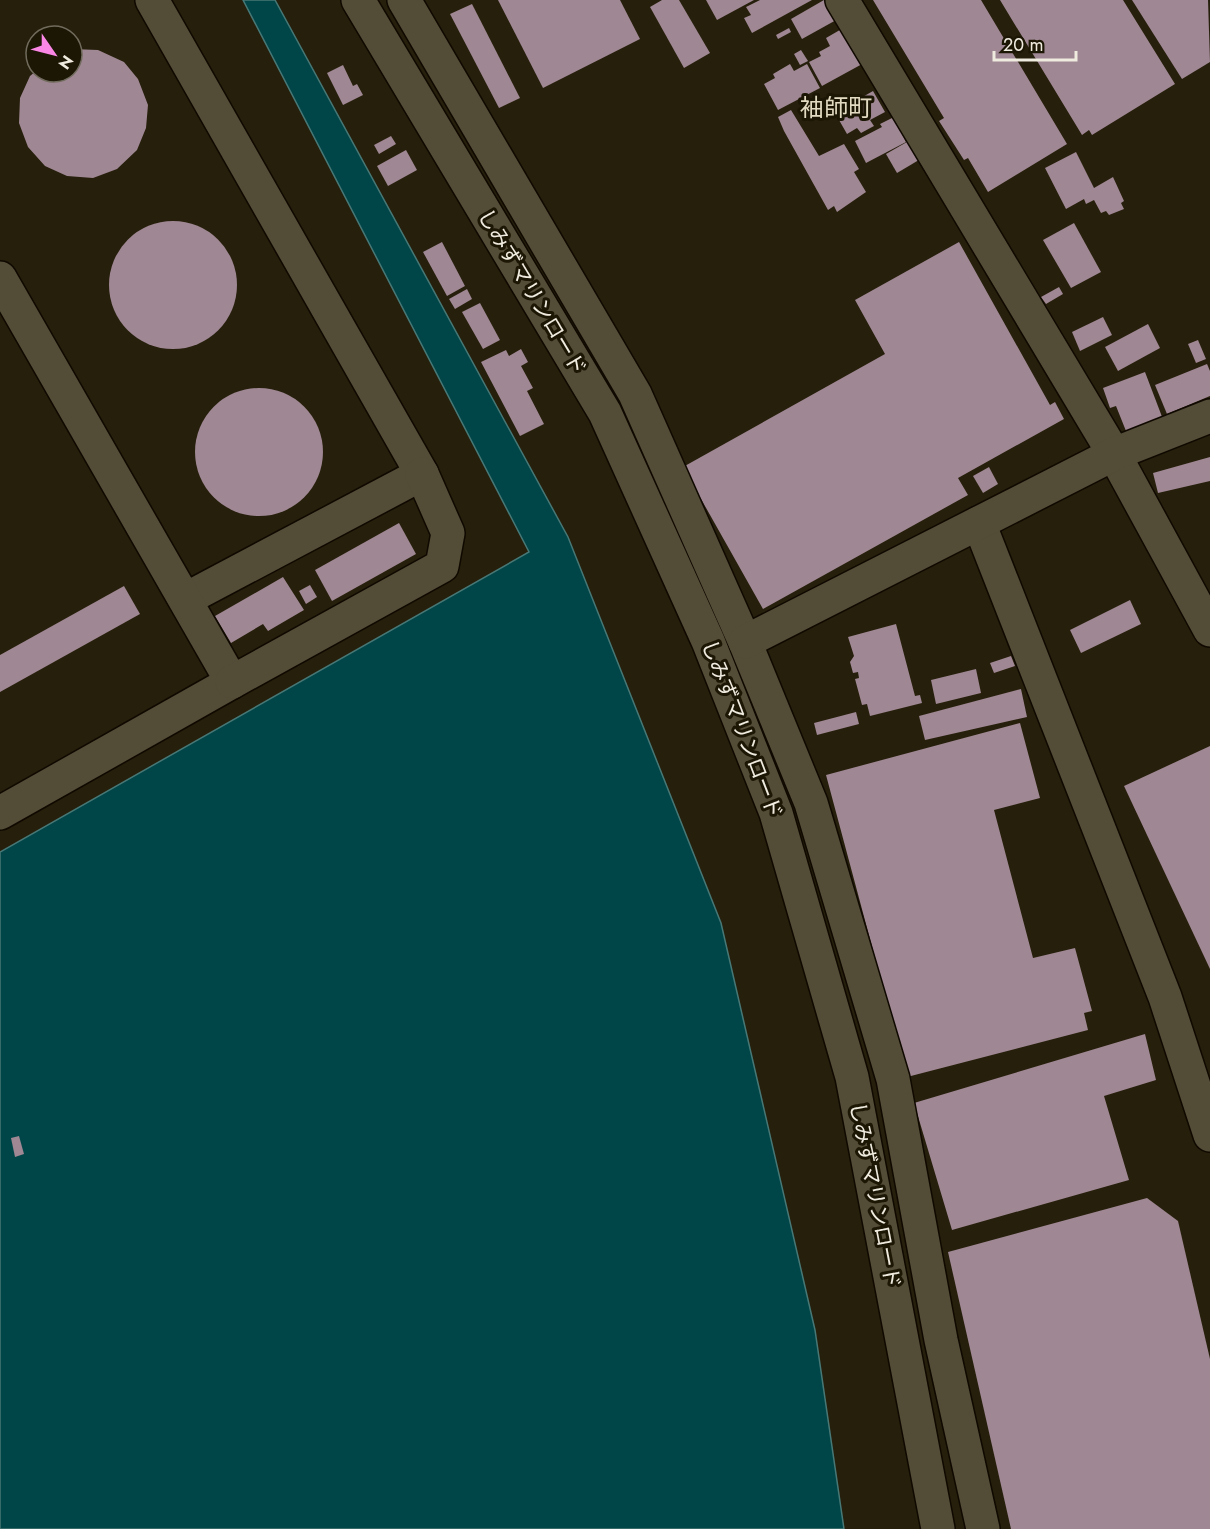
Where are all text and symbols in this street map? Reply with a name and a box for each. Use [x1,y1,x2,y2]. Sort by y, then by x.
north arrow [24,24,84,84]
scale bar [994,24,1076,62]
text: 20 m [1003,32,1043,58]
text: N [53,51,79,74]
district label: 袖師町 [800,90,872,125]
street label: しみずマリンロード [470,203,594,381]
street label: しみずマリンロード [694,635,790,823]
street label: しみずマリンロード [842,1099,908,1291]

